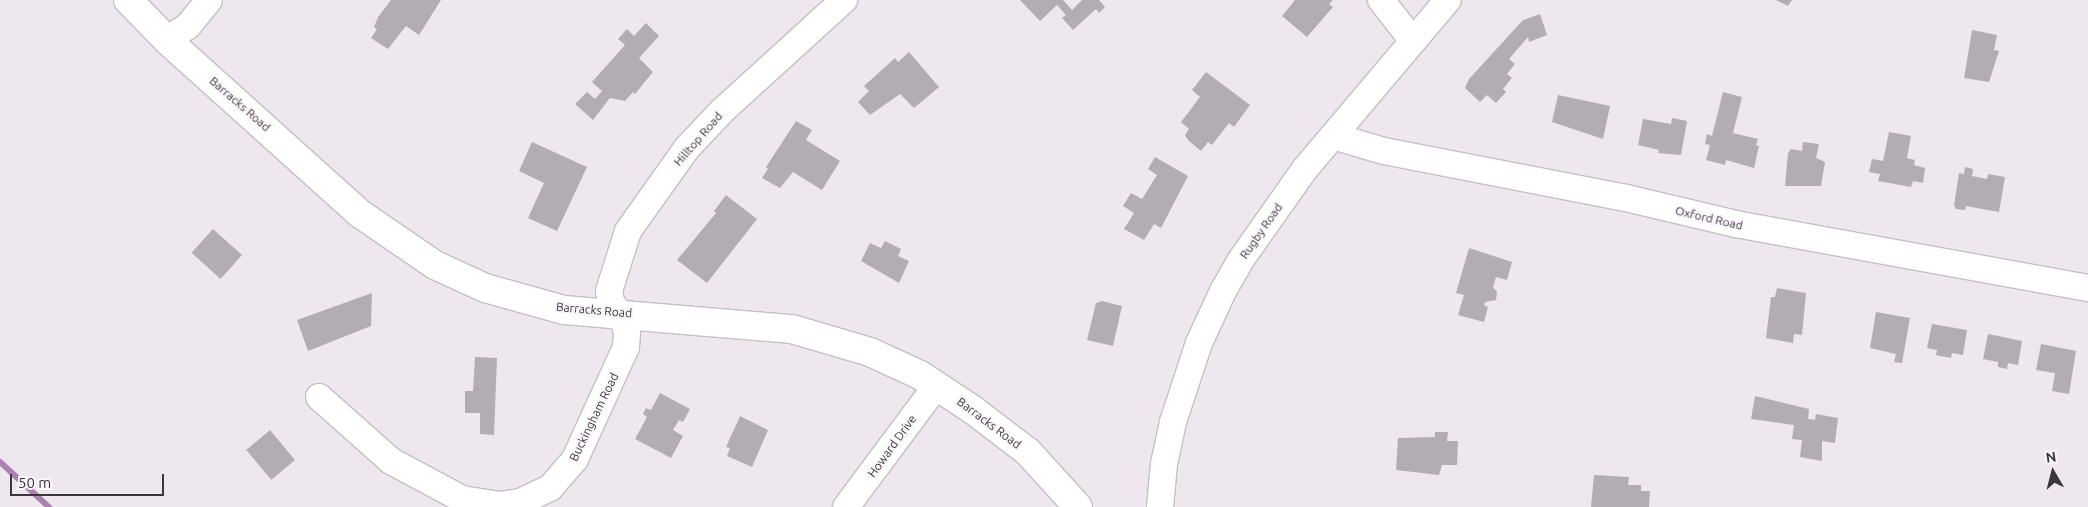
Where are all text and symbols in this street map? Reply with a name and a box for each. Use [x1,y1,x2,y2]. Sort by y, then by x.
street label: Barracks Road [206,74,274,134]
street label: Hilltop Road [671,109,725,169]
street label: Rugby Road [1237,200,1285,262]
street label: Oxford Road [1674,203,1744,233]
street label: Barracks Road [555,300,633,320]
street label: Buckingham Road [566,370,622,464]
street label: Barracks Road [954,394,1024,452]
street label: Howard Drive [865,412,919,480]
north arrow [2028,447,2078,497]
text: N [2045,448,2057,466]
scale bar [12,464,166,496]
text: 50 m [18,474,51,491]

